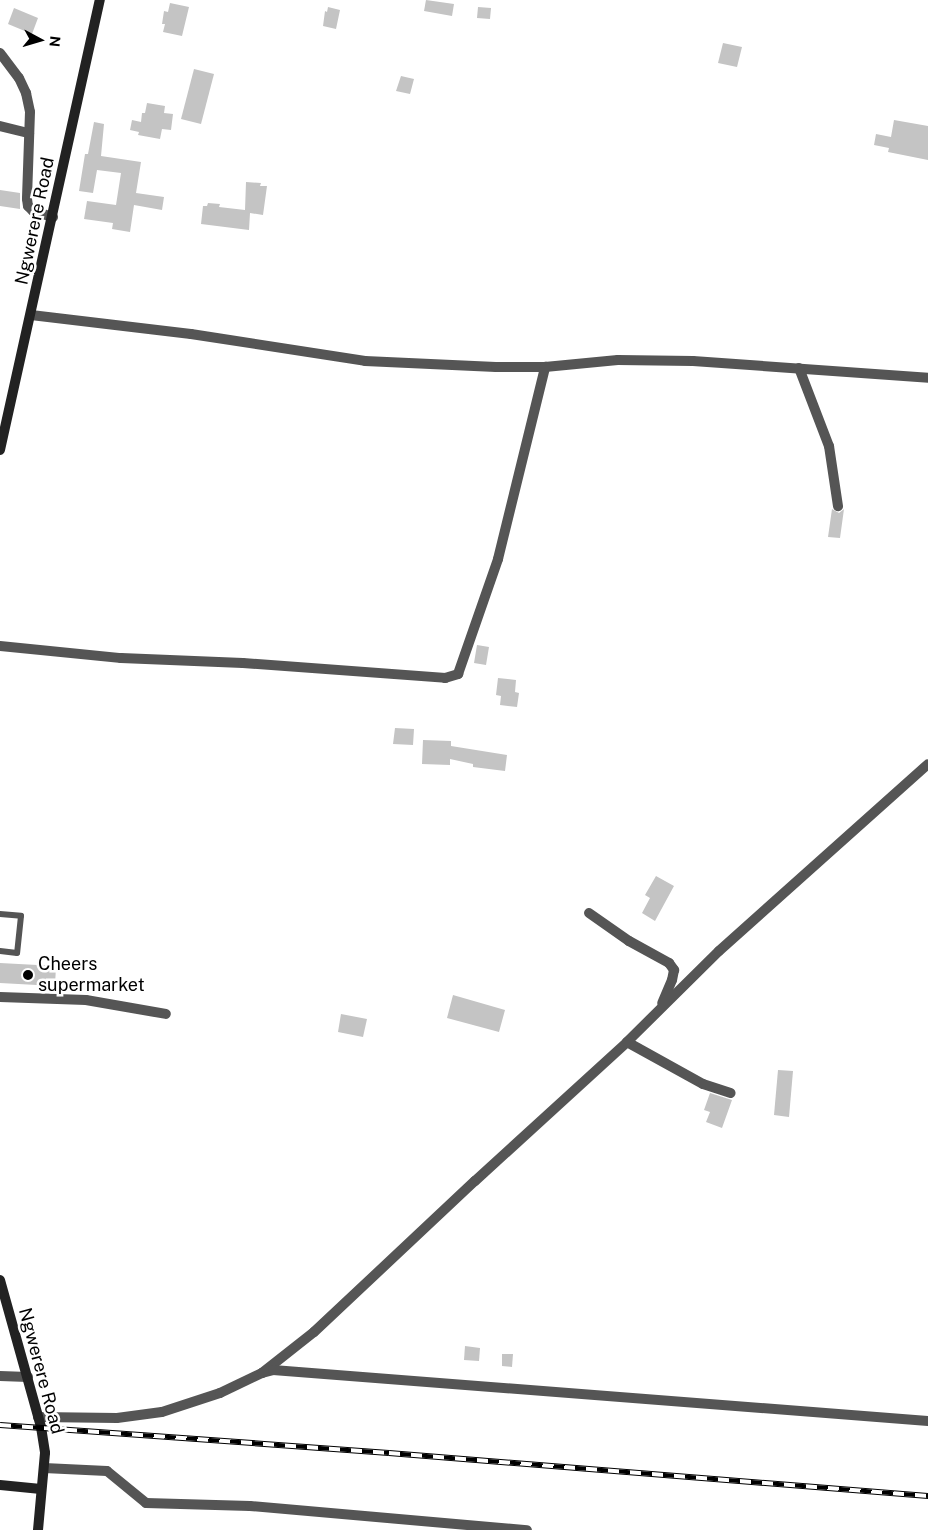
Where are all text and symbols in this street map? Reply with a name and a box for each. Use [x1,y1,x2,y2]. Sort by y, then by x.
north arrow [15,15,65,65]
text: N [46,35,63,48]
street label: Ngwerere Road [11,155,59,287]
place label: Cheers supermarket [38,954,145,996]
marker: Cheers supermarket [22,969,34,981]
street label: Ngwerere Road [14,1305,68,1437]

